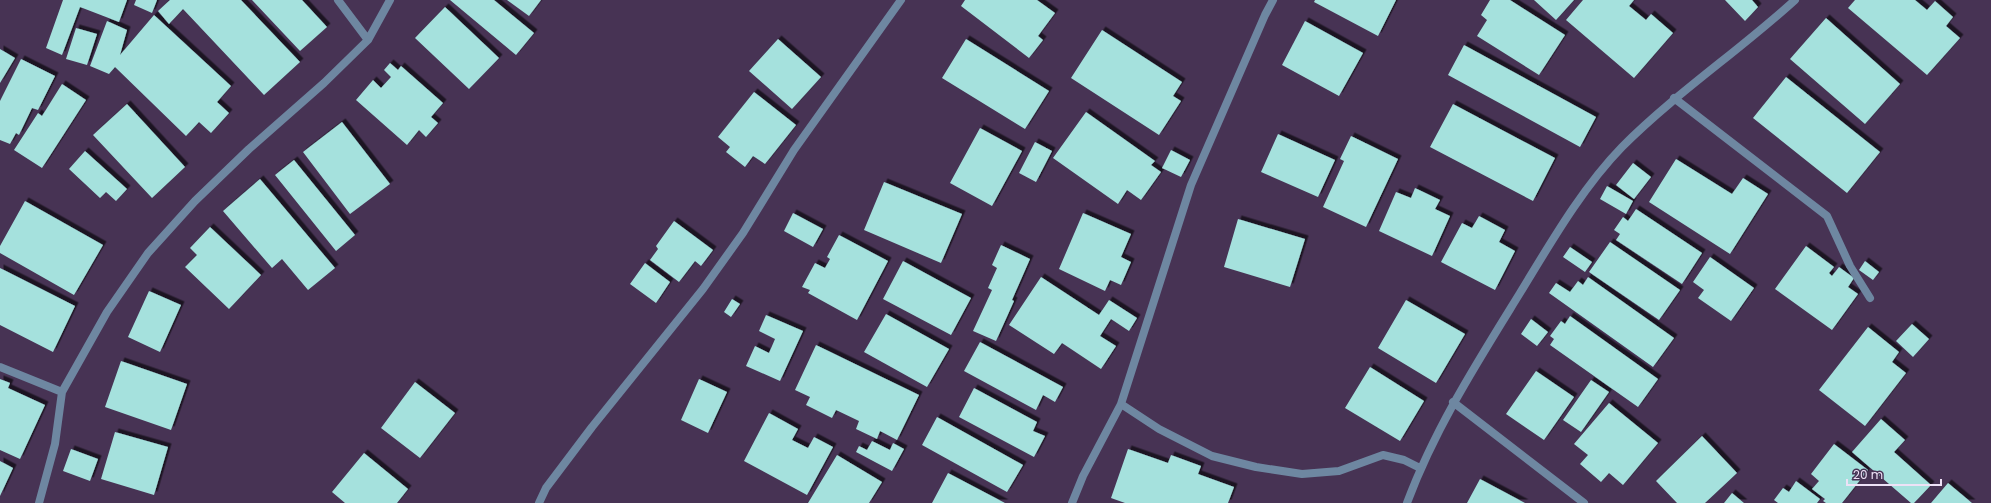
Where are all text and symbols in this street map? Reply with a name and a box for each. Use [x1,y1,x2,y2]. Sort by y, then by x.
scale bar [1847,461,1941,487]
text: 20 m [1853,466,1883,483]

